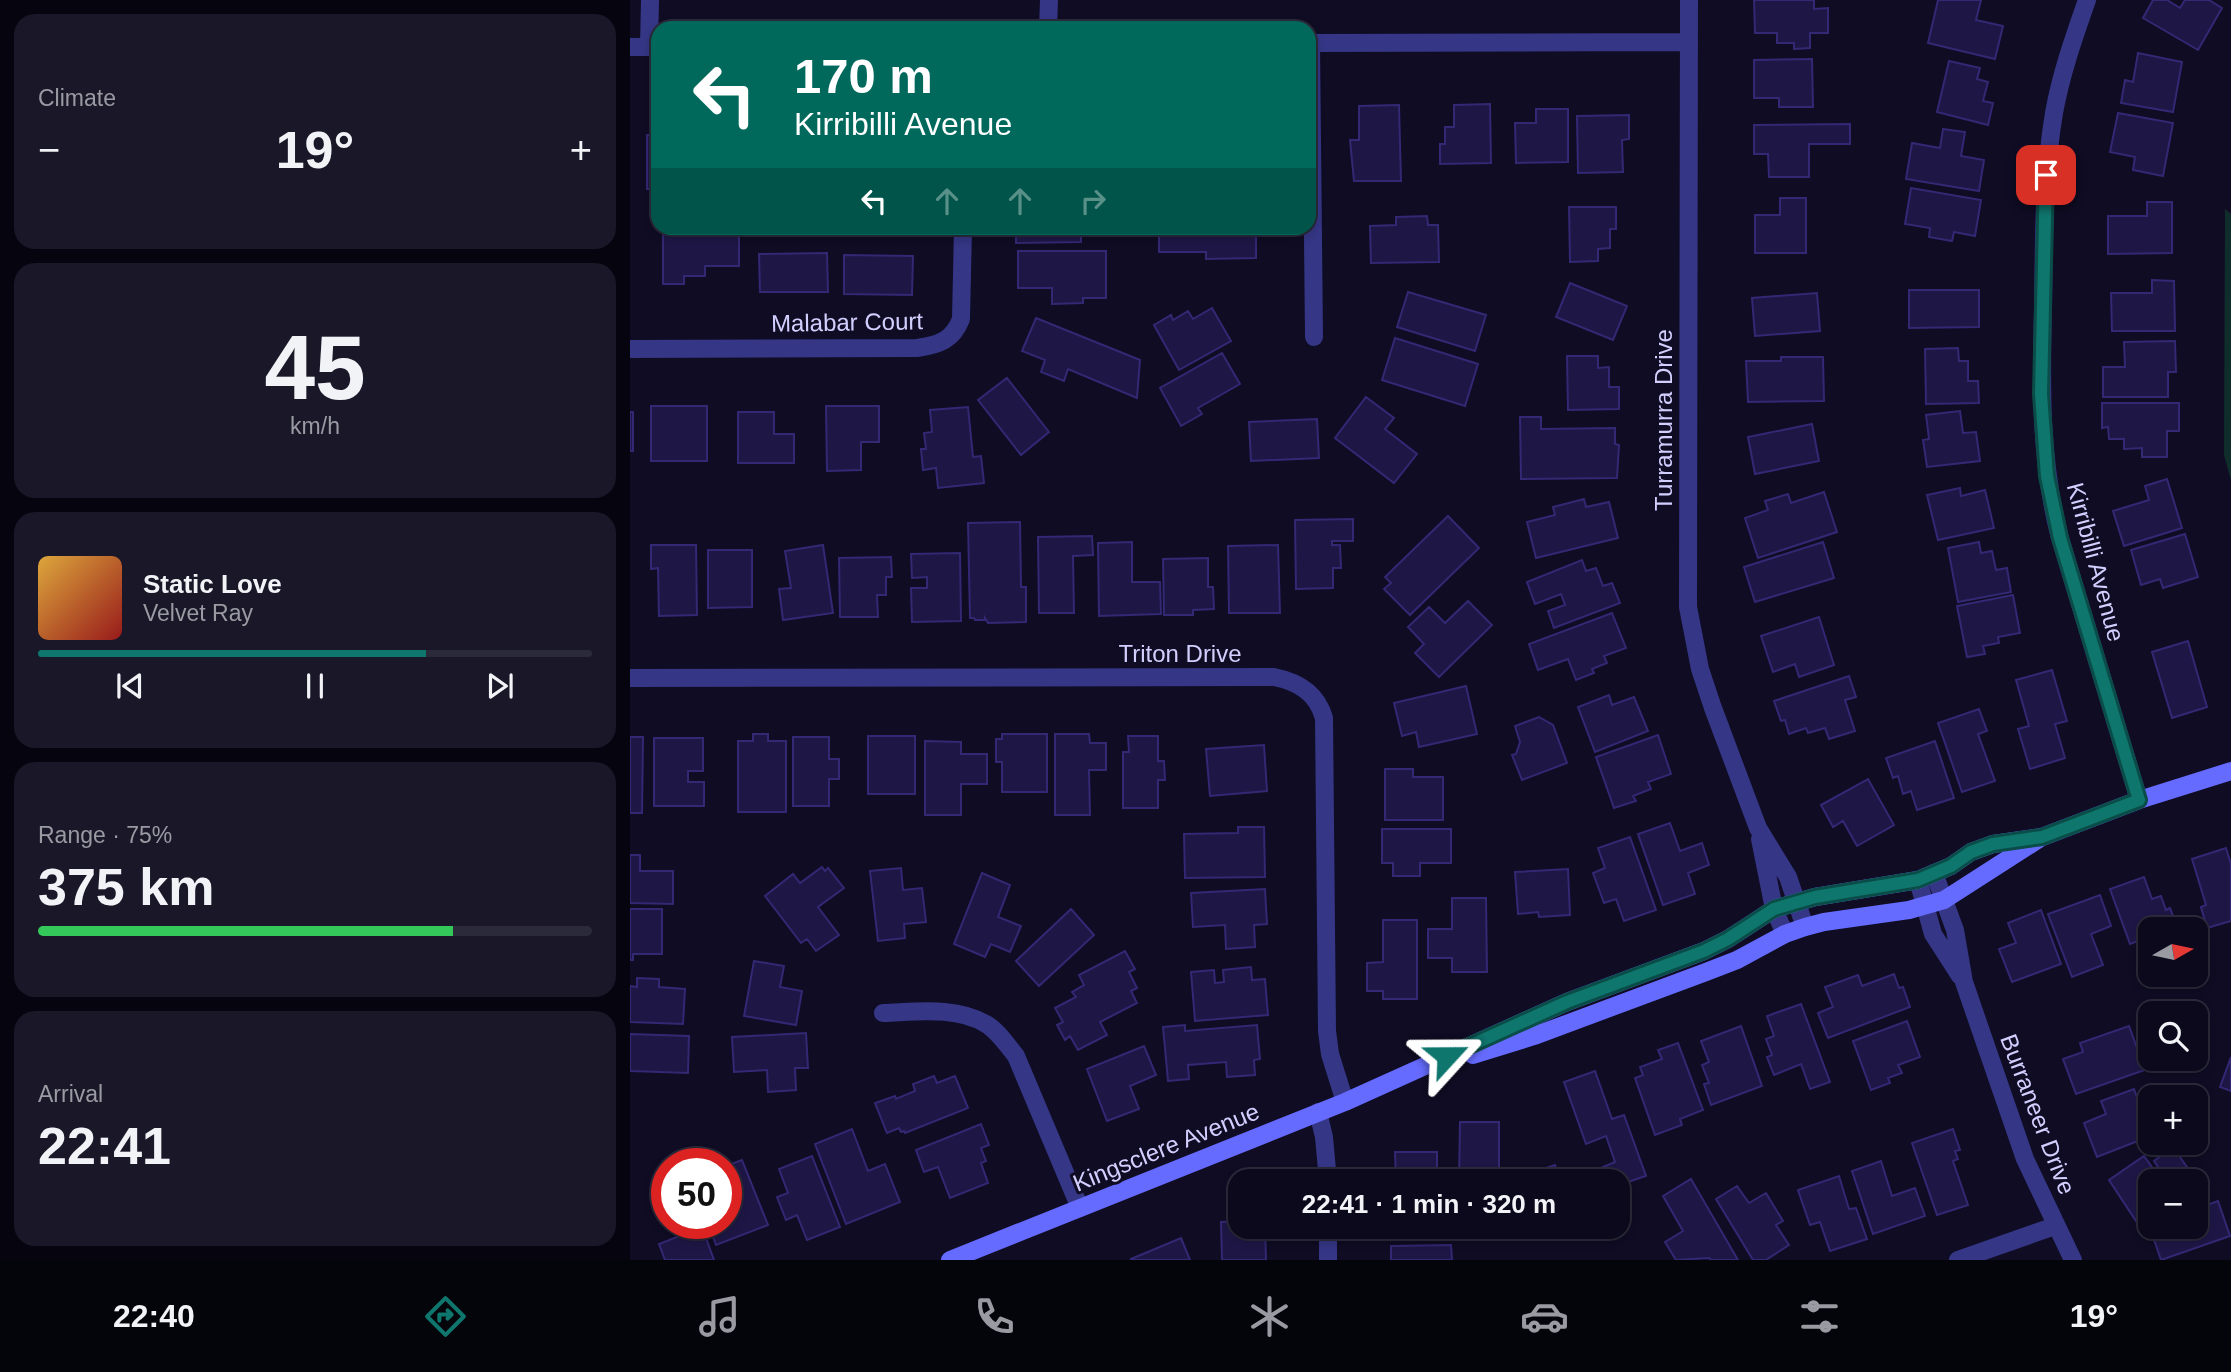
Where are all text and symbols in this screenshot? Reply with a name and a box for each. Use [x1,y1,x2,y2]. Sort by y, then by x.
icon: left [679,49,770,140]
text: 170 m [794,49,933,103]
text: Climate [38,85,116,111]
text: Kirribilli Avenue [794,106,1012,142]
text: 19° [276,121,354,179]
text: − [38,129,60,171]
text: + [570,129,592,171]
pin [2016,145,2076,205]
icon: arrive [2027,156,2065,194]
icon: left [855,182,893,220]
icon: ahead [928,182,966,220]
icon: ahead [1001,182,1039,220]
icon: right [1074,182,1112,220]
street label: Malabar Court [771,307,924,337]
text: 45 [264,317,366,418]
street label: Turramurra Drive [1650,329,1677,511]
text: km/h [290,413,340,439]
street label: Kirribilli Avenue [2062,479,2130,645]
text: Static Love [143,569,282,599]
text: Velvet Ray [143,600,253,626]
street label: Triton Drive [1118,640,1242,667]
icon: previous [111,667,149,705]
icon: pause [296,667,334,705]
icon: next [481,667,519,705]
text: Range · 75% [38,822,172,848]
text: 375 km [38,858,214,916]
north arrow [2138,917,2208,987]
map controls [2138,917,2208,1239]
button: search [2138,1001,2208,1071]
position arrow [1410,1019,1484,1093]
street label: Burraneer Drive [1995,1030,2081,1198]
text: Arrival [38,1081,103,1107]
button: + [2138,1085,2208,1155]
street label: Kingsclere Avenue [1069,1097,1263,1197]
text: 22:41 [38,1117,171,1175]
speed limit sign: 50 [651,1148,742,1239]
button: − [2138,1169,2208,1239]
text: 22:41 · 1 min · 320 m [1302,1189,1556,1219]
icon: directions [421,1292,470,1341]
icon: music [695,1292,744,1341]
icon: phone [970,1292,1019,1341]
icon: climate [1245,1292,1294,1341]
icon: car [1520,1292,1569,1341]
icon: filters [1795,1292,1844,1341]
text: 22:40 [113,1298,195,1334]
text: 19° [2070,1298,2118,1334]

